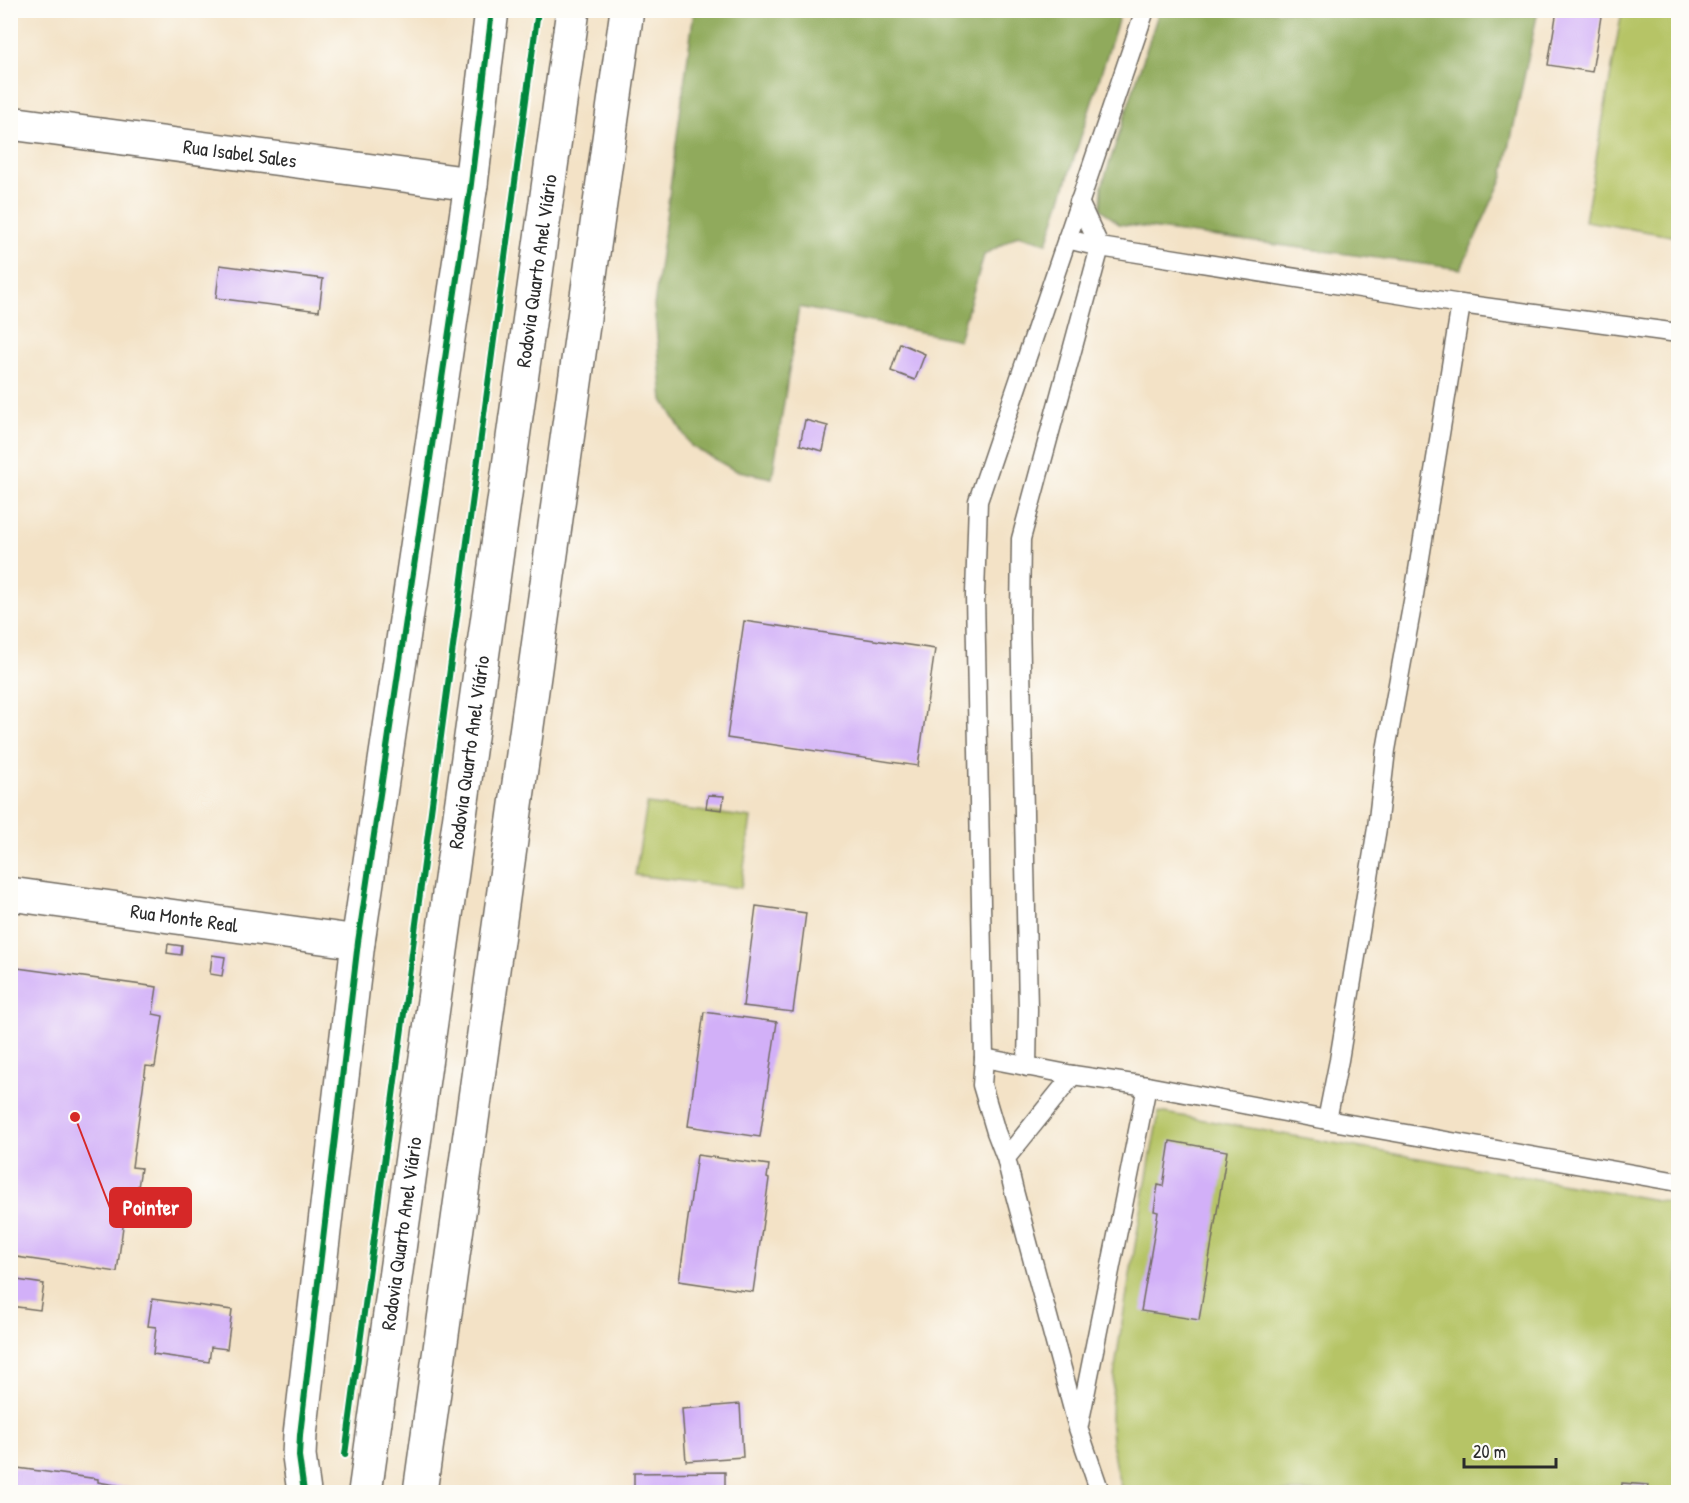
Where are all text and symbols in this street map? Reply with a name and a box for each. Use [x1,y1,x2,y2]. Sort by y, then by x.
street label: Rua Isabel Sales [182,132,299,174]
street label: Rodovia Quarto Anel Viário [509,173,563,369]
street label: Rodovia Quarto Anel Viário [441,654,495,850]
street label: Rua Monte Real [129,897,241,938]
street label: Rodovia Quarto Anel Viário [374,1135,428,1332]
callout: Pointer [110,1188,191,1227]
text: Pointer [123,1193,180,1222]
scale bar [1464,1431,1556,1469]
text: 20 m [1473,1439,1506,1464]

